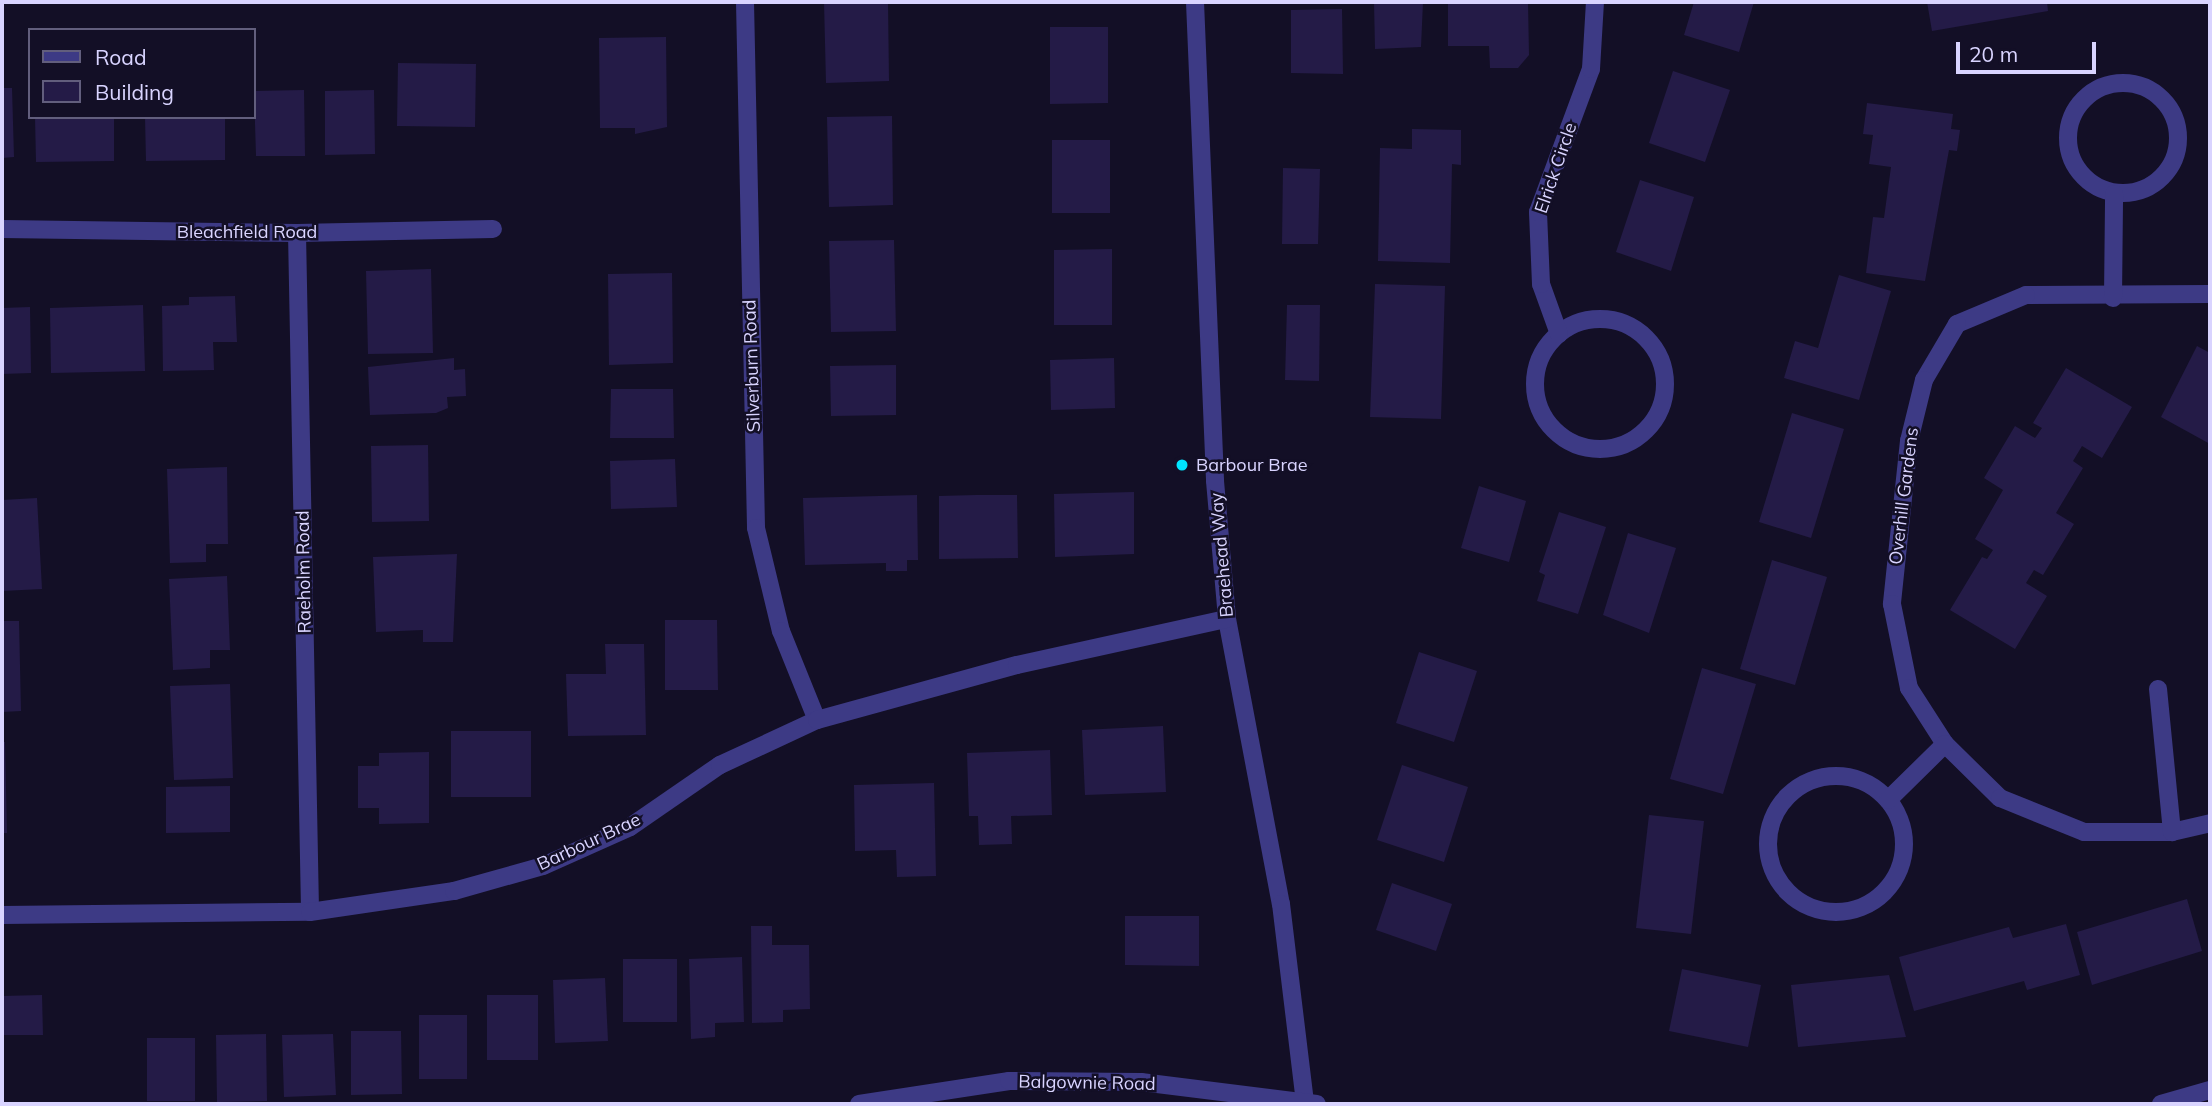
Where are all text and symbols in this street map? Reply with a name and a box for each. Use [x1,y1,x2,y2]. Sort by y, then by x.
legend [28,28,256,119]
scale bar [1960,28,2100,72]
text: 20 m [1969,41,2018,67]
text: Road [95,44,146,70]
text: Building [95,79,174,105]
street label: Elrick Circle [1530,120,1582,216]
street label: Bleachfield Road [177,221,317,243]
street label: Silverburn Road [739,299,765,433]
street label: Overhill Gardens [1885,426,1923,566]
place label: Barbour Brae [1196,454,1308,476]
marker: Barbour Brae [1174,457,1190,473]
street label: Braehead Way [1206,492,1238,618]
street label: Raeholm Road [292,510,316,634]
street label: Barbour Brae [534,809,644,875]
street label: Balgownie Road [1018,1071,1156,1095]

